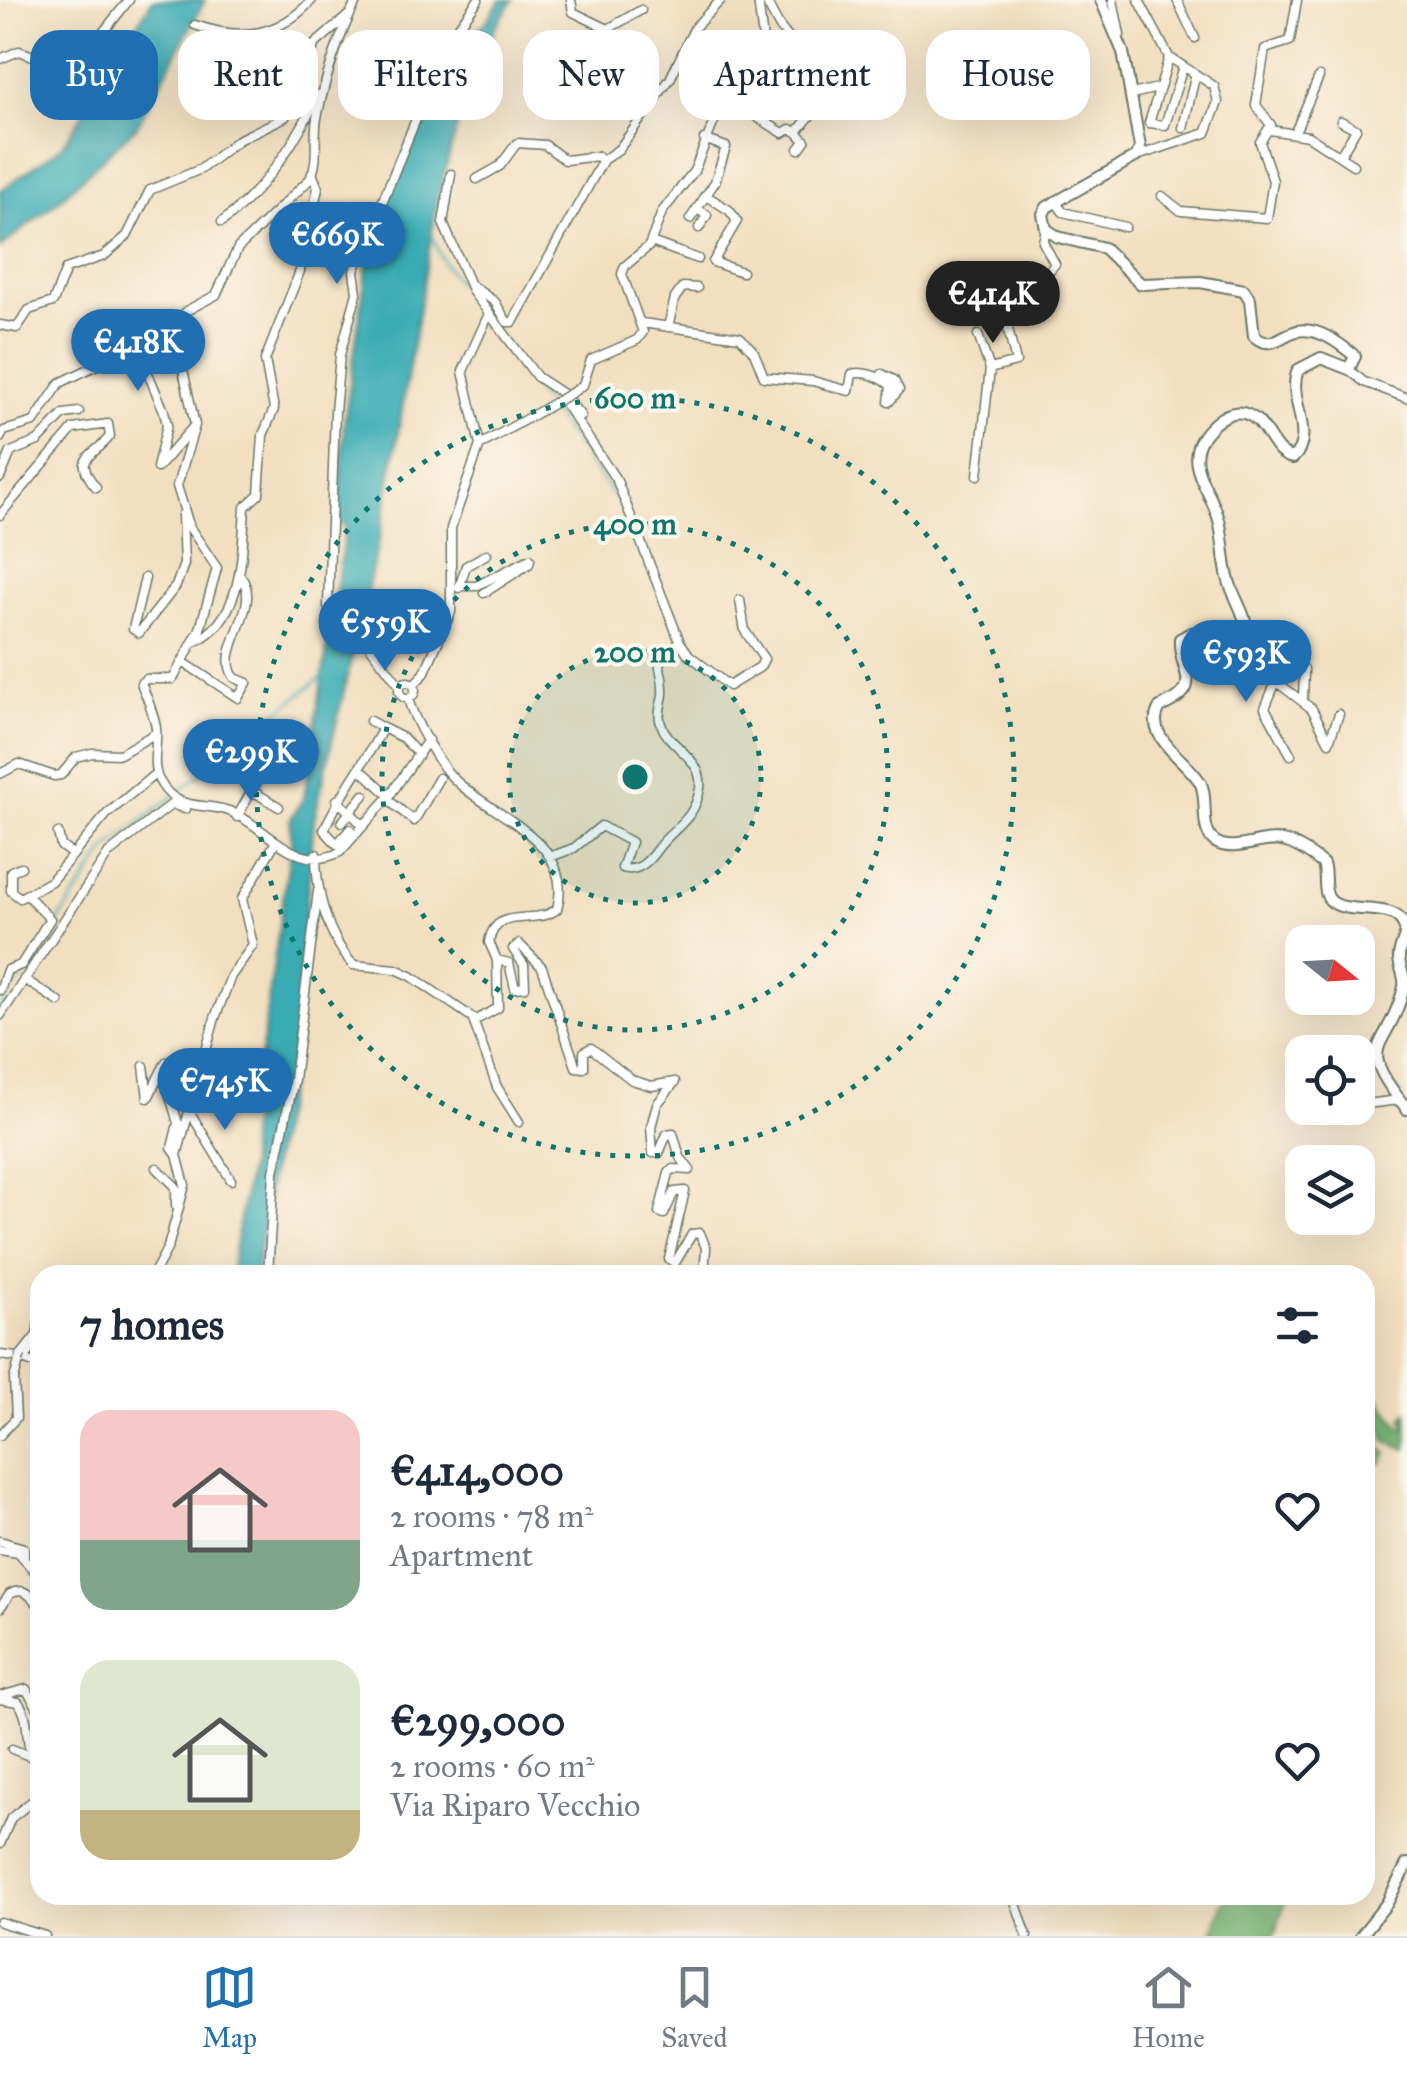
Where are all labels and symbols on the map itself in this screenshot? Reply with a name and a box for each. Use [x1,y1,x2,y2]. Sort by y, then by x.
pin: €669K [267,202,407,287]
pin: €414K [923,261,1063,346]
pin: €418K [68,309,208,394]
text: 600 m [594,380,677,416]
text: 400 m [593,506,677,542]
pin: €559K [315,589,455,674]
pin: €593K [1176,620,1316,705]
text: 200 m [594,634,676,670]
pin: €299K [181,719,321,804]
centre of rings [617,759,653,795]
north arrow [1285,925,1375,1015]
pin: €745K [155,1048,295,1133]

